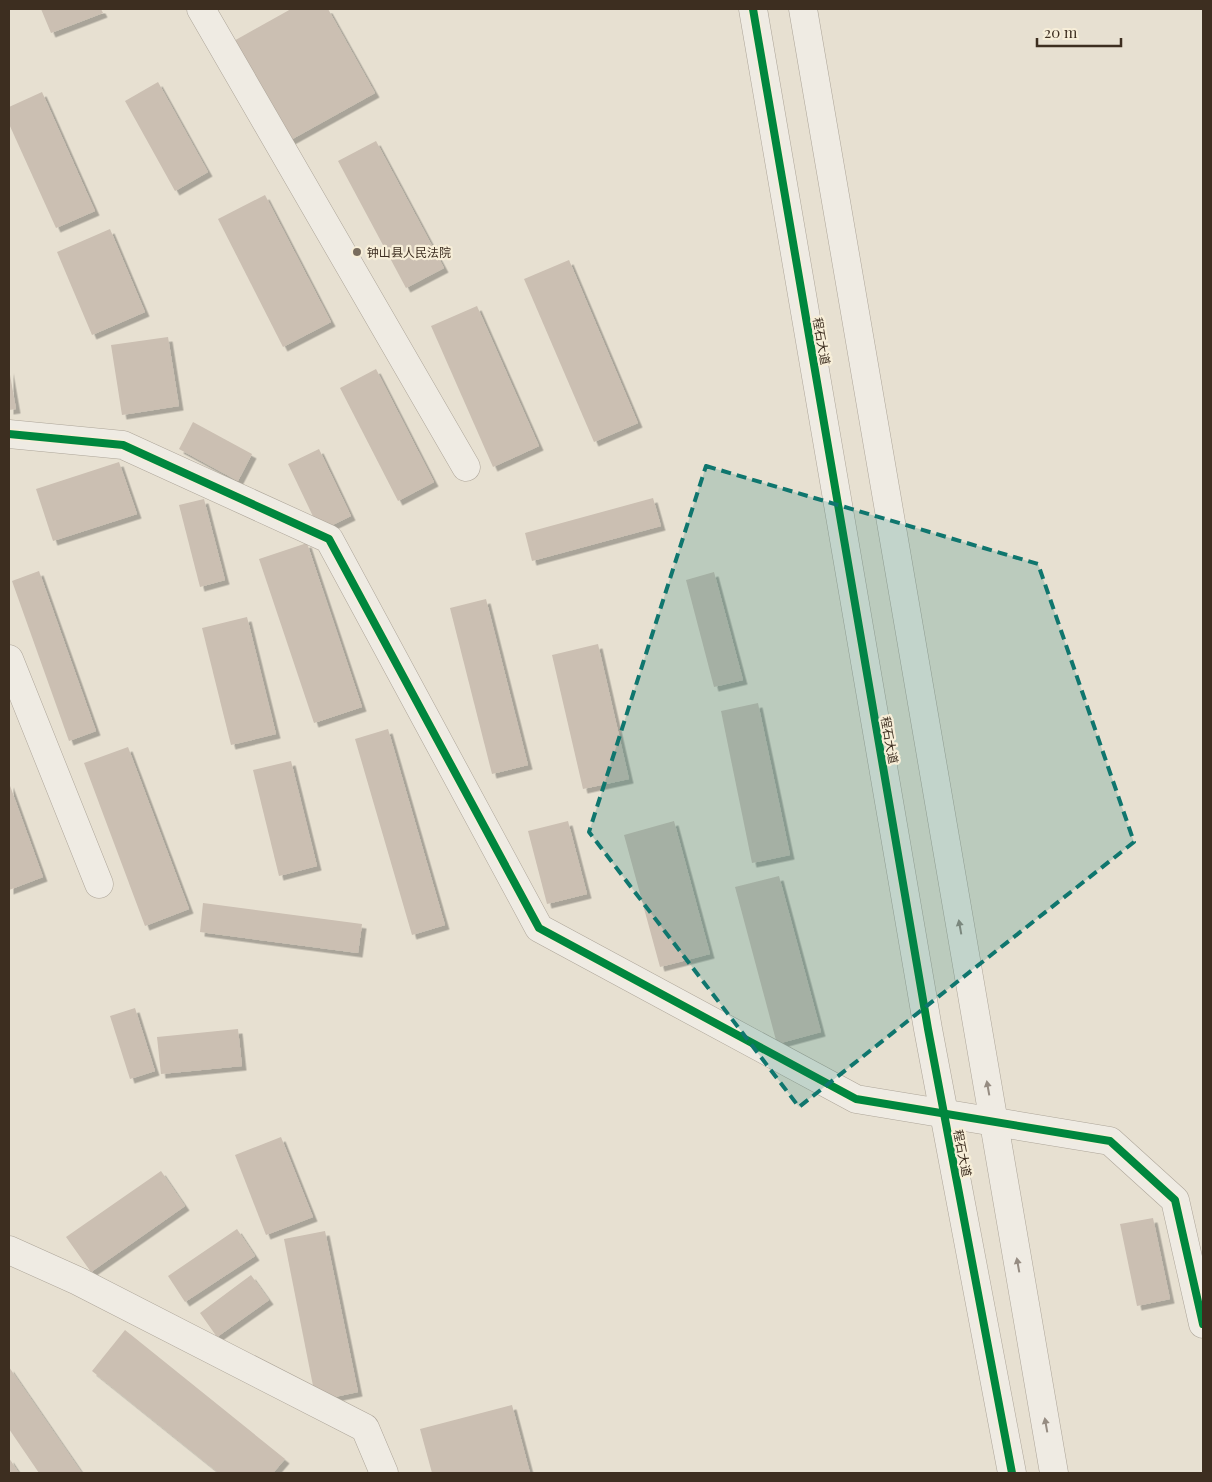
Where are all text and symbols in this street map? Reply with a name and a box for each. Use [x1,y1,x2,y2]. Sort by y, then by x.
scale bar [1037,15,1121,47]
text: 20 m [1044,22,1078,42]
place label: 钟山县人民法院 [367,244,451,260]
marker: 钟山县人民法院 [351,246,363,258]
street label: 程石大道 [810,316,834,366]
street label: 程石大道 [878,715,902,765]
one-way arrow [956,919,964,935]
one-way arrow [983,1079,991,1095]
street label: 程石大道 [951,1128,975,1178]
one-way arrow [1014,1257,1022,1273]
one-way arrow [1041,1417,1049,1433]

